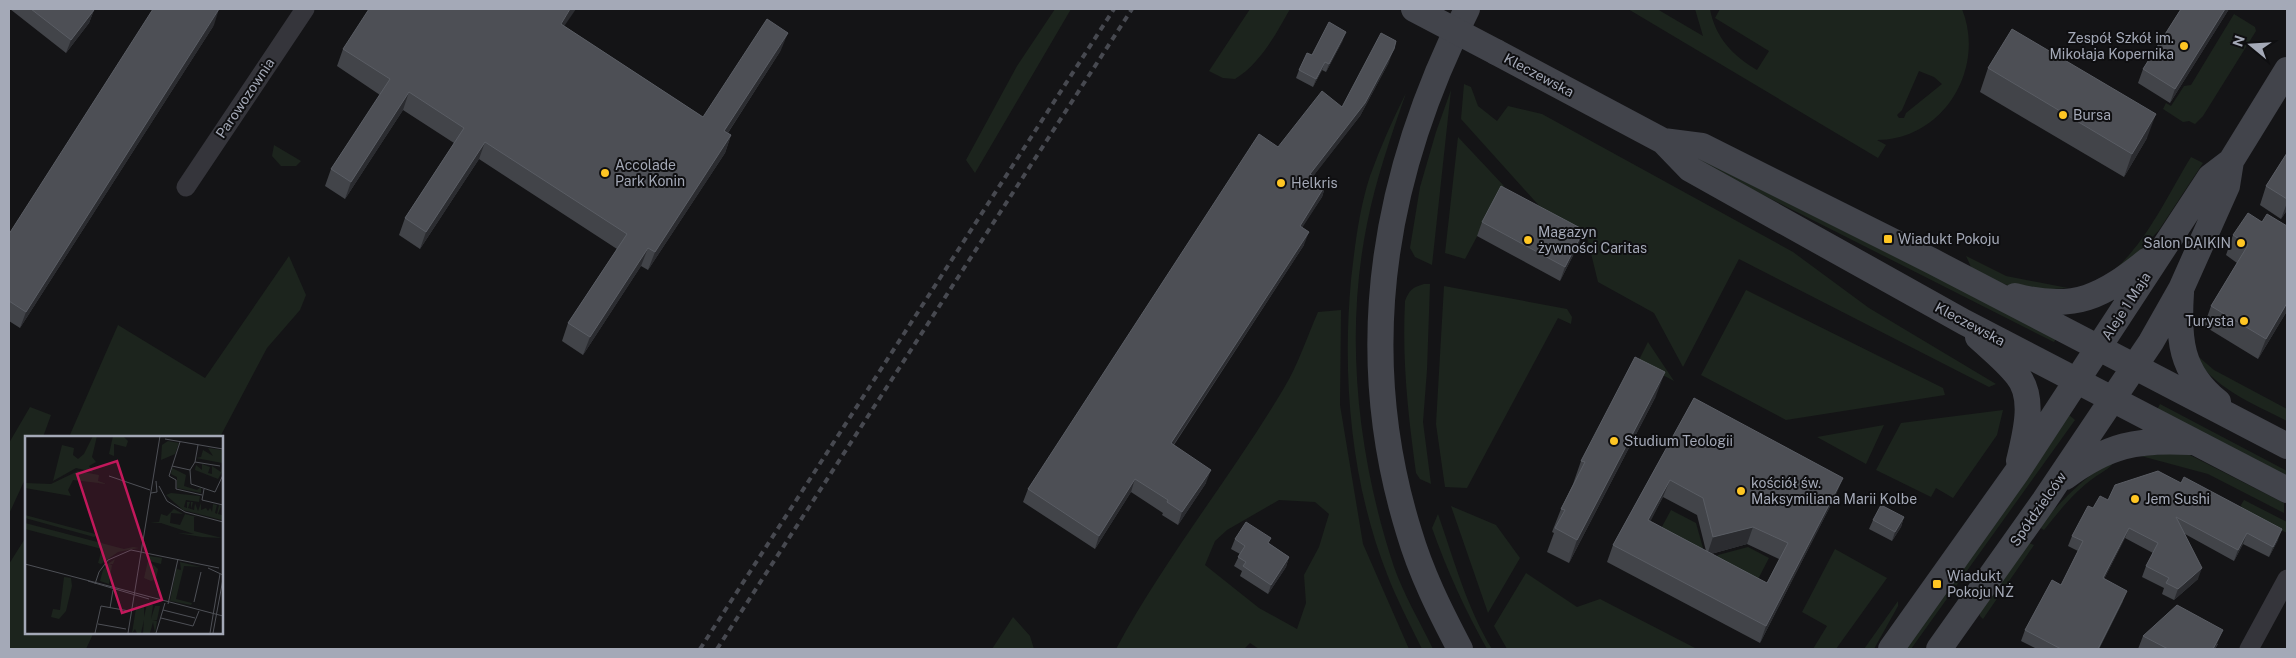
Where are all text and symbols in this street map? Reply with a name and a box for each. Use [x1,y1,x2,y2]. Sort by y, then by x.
north arrow [2226,20,2276,70]
place label: Zespół Szkół im. Mikołaja Kopernika [2049,30,2174,62]
text: N [2229,33,2248,49]
marker: Zespół Szkół im. Mikołaja Kopernika [2178,40,2190,52]
street label: Kleczewska [1501,50,1577,100]
street label: Parowozownia [212,55,278,141]
place label: Bursa [2073,107,2111,123]
marker: Bursa [2057,109,2069,121]
place label: Accolade Park Konin [615,157,685,189]
marker: Accolade Park Konin [599,167,611,179]
place label: Helkris [1291,175,1338,191]
marker: Helkris [1275,177,1287,189]
place label: Magazyn żywności Caritas [1538,224,1647,256]
place label: Wiadukt Pokoju [1898,231,2000,247]
marker: Wiadukt Pokoju [1882,233,1894,245]
marker: Magazyn żywności Caritas [1522,234,1534,246]
place label: Salon DAIKIN [2143,235,2231,251]
marker: Salon DAIKIN [2235,237,2247,249]
street label: Aleje 1 Maja [2098,269,2154,343]
street label: Kleczewska [1932,299,2008,349]
place label: Turysta [2185,313,2234,329]
marker: Turysta [2238,315,2250,327]
place label: Studium Teologii [1624,433,1733,449]
marker: Studium Teologii [1608,435,1620,447]
inset map [25,436,222,633]
street label: Spółdzielców [2007,469,2070,549]
place label: kościół św. Maksymiliana Marii Kolbe [1751,475,1917,507]
marker: kościół św. Maksymiliana Marii Kolbe [1735,485,1747,497]
place label: Jem Sushi [2145,491,2210,507]
marker: Jem Sushi [2129,493,2141,505]
place label: Wiadukt Pokoju NŻ [1947,568,2014,600]
marker: Wiadukt Pokoju NŻ [1931,578,1943,590]

